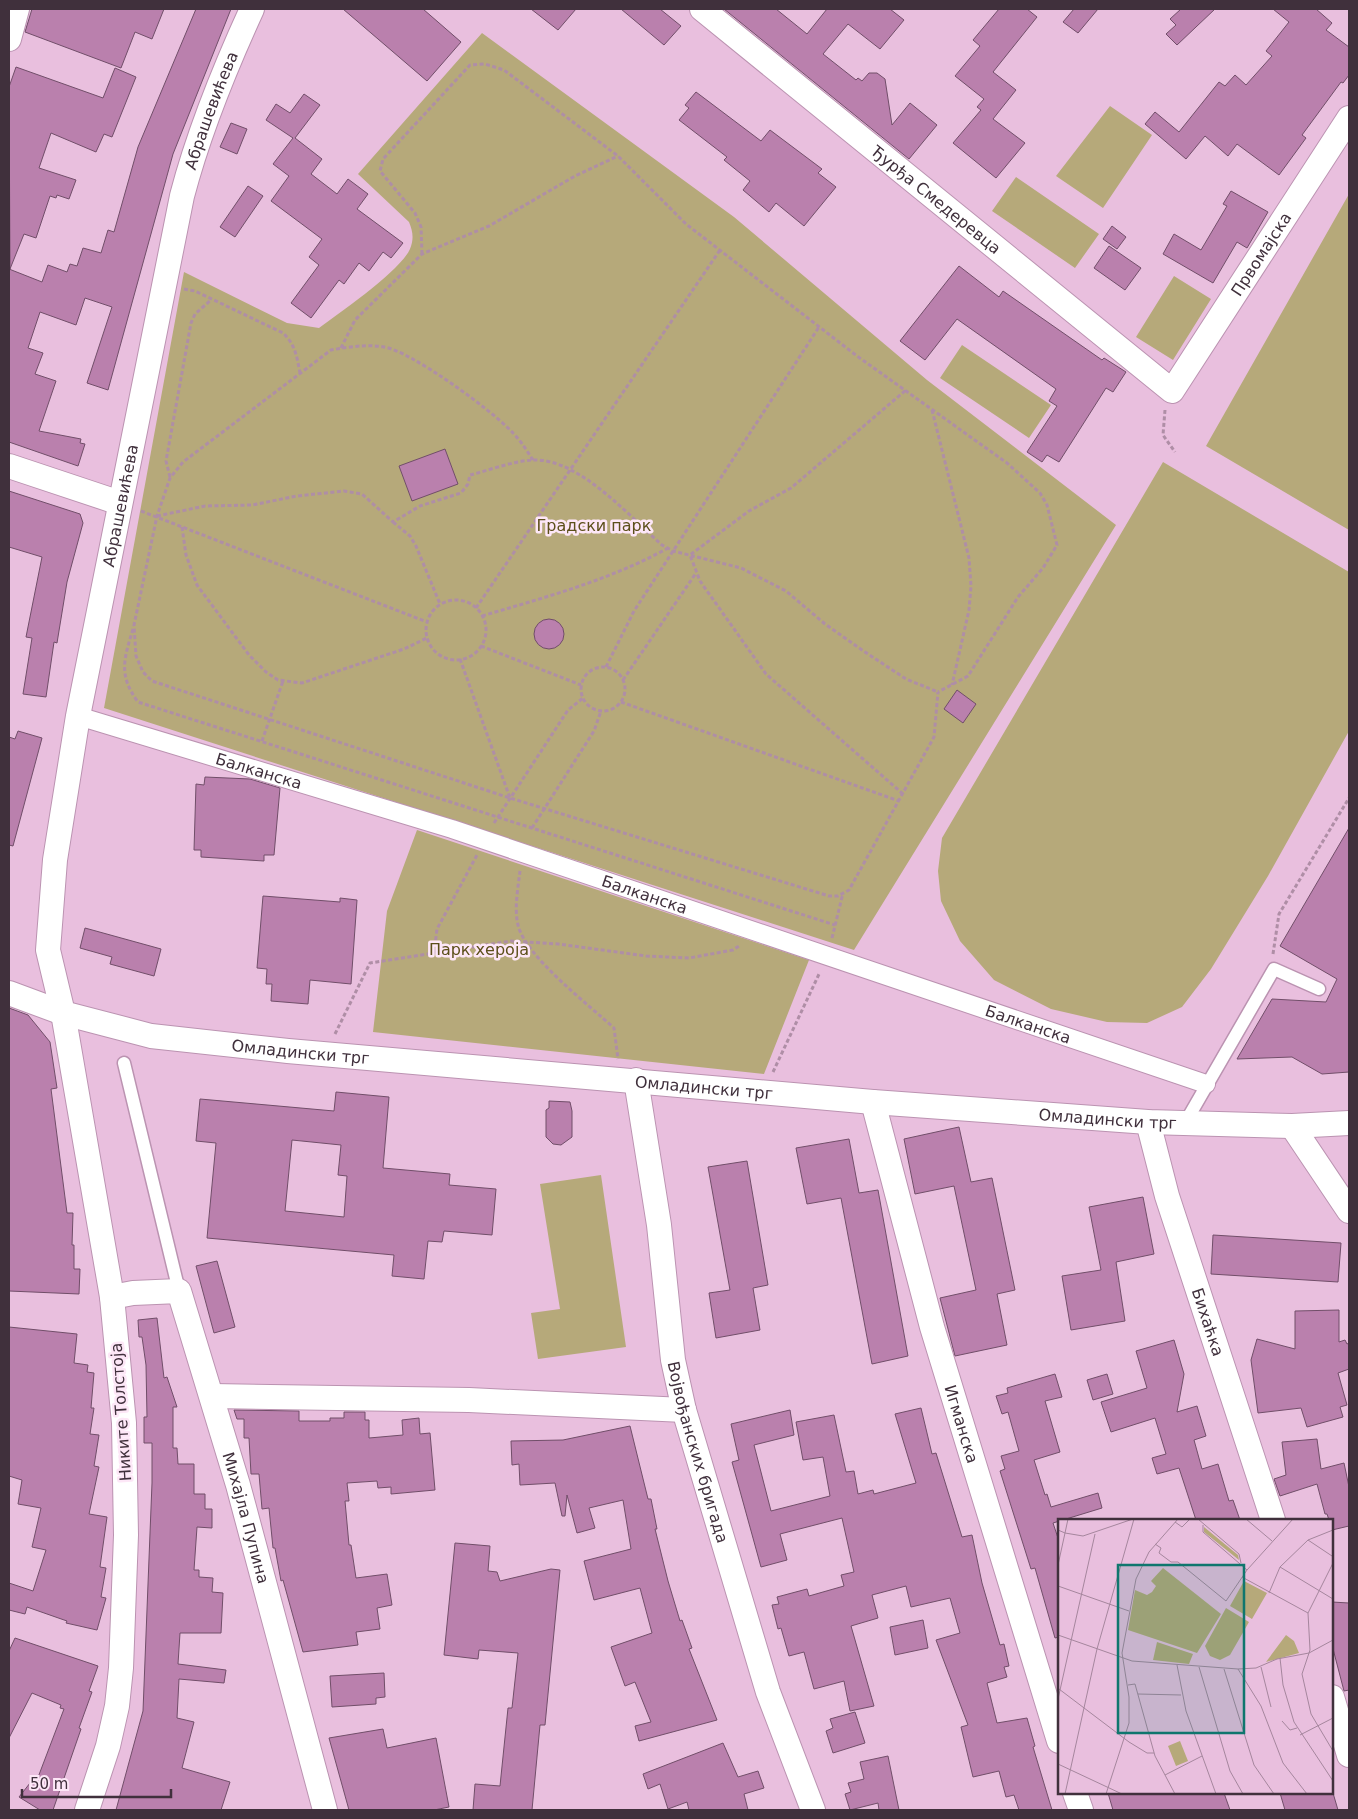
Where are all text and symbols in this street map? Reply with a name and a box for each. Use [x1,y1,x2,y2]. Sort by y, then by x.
street label: Абрашевићева [180,48,242,172]
street label: Ђурђа Смедеревца [867,141,1005,258]
street label: Првомајска [1227,208,1295,299]
street label: Абрашевићева [99,442,142,568]
park label: Градски парк [537,516,652,535]
street label: Балканска [213,749,304,793]
street label: Балканска [599,871,690,917]
park label: Парк хероја [429,940,529,959]
street label: Балканска [983,1001,1074,1047]
street label: Омладински трг [231,1035,370,1068]
street label: Омладински трг [634,1072,774,1103]
street label: Омладински трг [1038,1105,1177,1132]
street label: Бихаћка [1188,1286,1228,1359]
street label: Никите Толстоја [107,1342,135,1482]
street label: Војвођанских бригада [664,1360,733,1545]
street label: Игманска [941,1382,983,1465]
street label: Михајла Пупина [219,1450,273,1586]
inset map [1058,1519,1333,1794]
scale bar [22,1766,171,1798]
text: 50 m [30,1775,68,1793]

